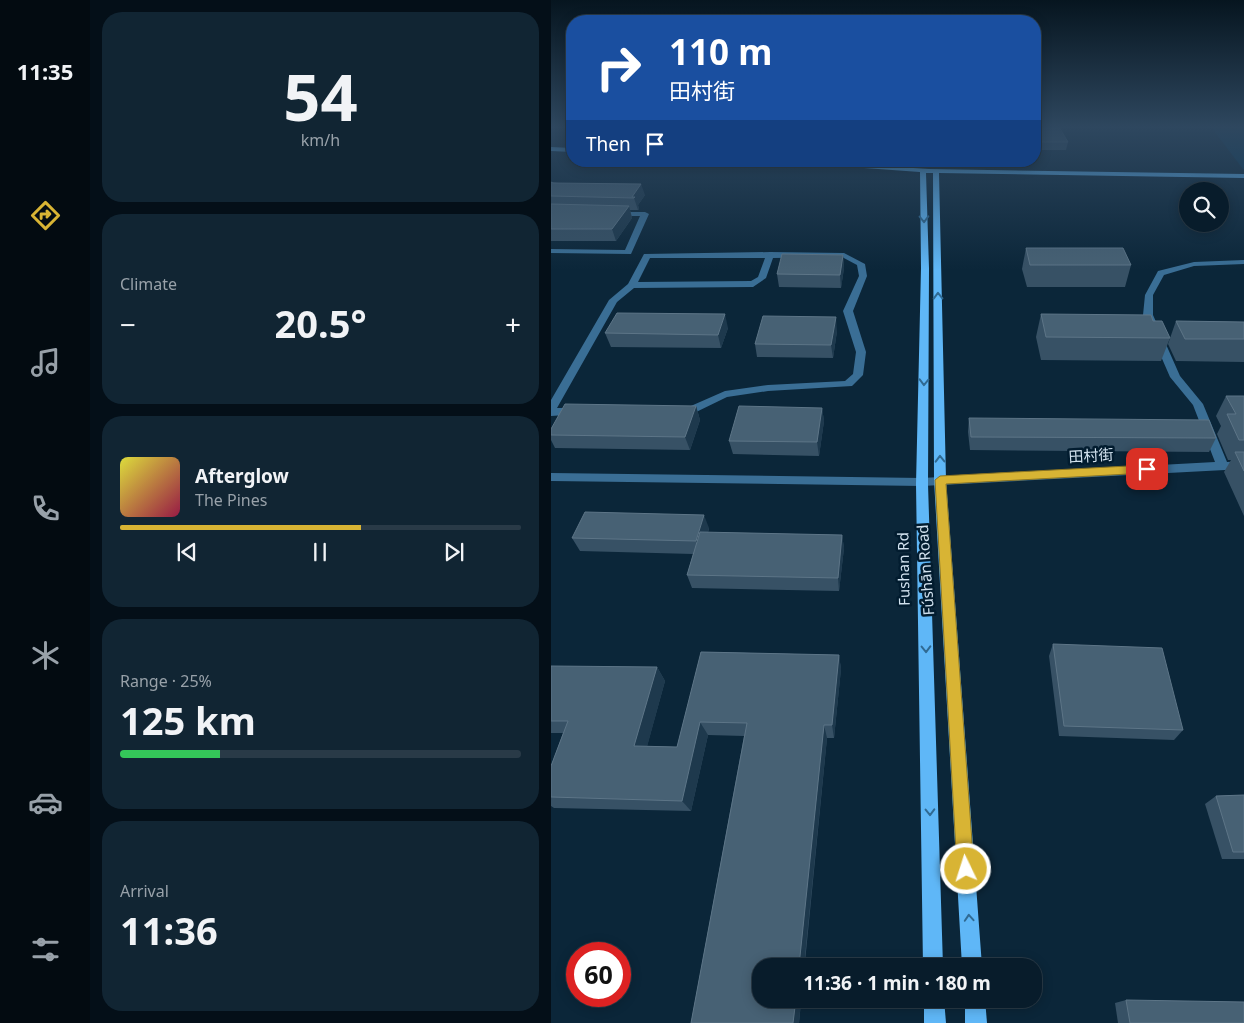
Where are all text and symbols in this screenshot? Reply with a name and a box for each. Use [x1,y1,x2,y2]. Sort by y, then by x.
text: 110 m [669,28,772,75]
icon: right [586,35,651,100]
text: 54 [283,52,358,140]
text: 11:35 [17,56,73,86]
text: 田村街 [669,75,735,105]
text: km/h [301,129,340,151]
icon: arrive [641,130,669,158]
text: Then [586,131,631,157]
map controls [1179,182,1229,232]
button: search [1179,182,1229,232]
icon: directions [28,198,63,233]
one-way arrow [919,216,929,224]
text: Climate [120,273,177,295]
one-way arrow [933,292,943,300]
text: 20.5° [275,297,367,349]
text: − [120,305,136,343]
text: + [505,305,521,343]
icon: music [28,345,63,380]
one-way arrow [919,378,929,386]
street label: 田村街 [1068,444,1114,466]
pin [1126,448,1168,490]
one-way arrow [935,454,945,462]
icon: arrive [1133,455,1161,483]
text: Afterglow [195,463,289,489]
text: The Pines [195,489,267,511]
icon: phone [28,491,63,526]
street label: Fúshān Road [912,524,938,616]
street label: Fushan Rd [892,532,914,606]
icon: previous [173,538,201,566]
icon: pause [306,538,334,566]
icon: next [440,538,468,566]
icon: climate [28,638,63,673]
one-way arrow [921,646,931,654]
text: Range · 25% [120,670,212,692]
text: 125 km [120,694,256,746]
icon: car [28,785,63,820]
one-way arrow [925,808,935,816]
position arrow [939,842,991,894]
text: Arrival [120,880,169,902]
text: 11:36 [120,904,218,956]
one-way arrow [964,913,975,921]
icon: filters [28,932,63,967]
speed limit sign: 60 [566,942,631,1007]
text: 11:36 · 1 min · 180 m [803,970,991,996]

